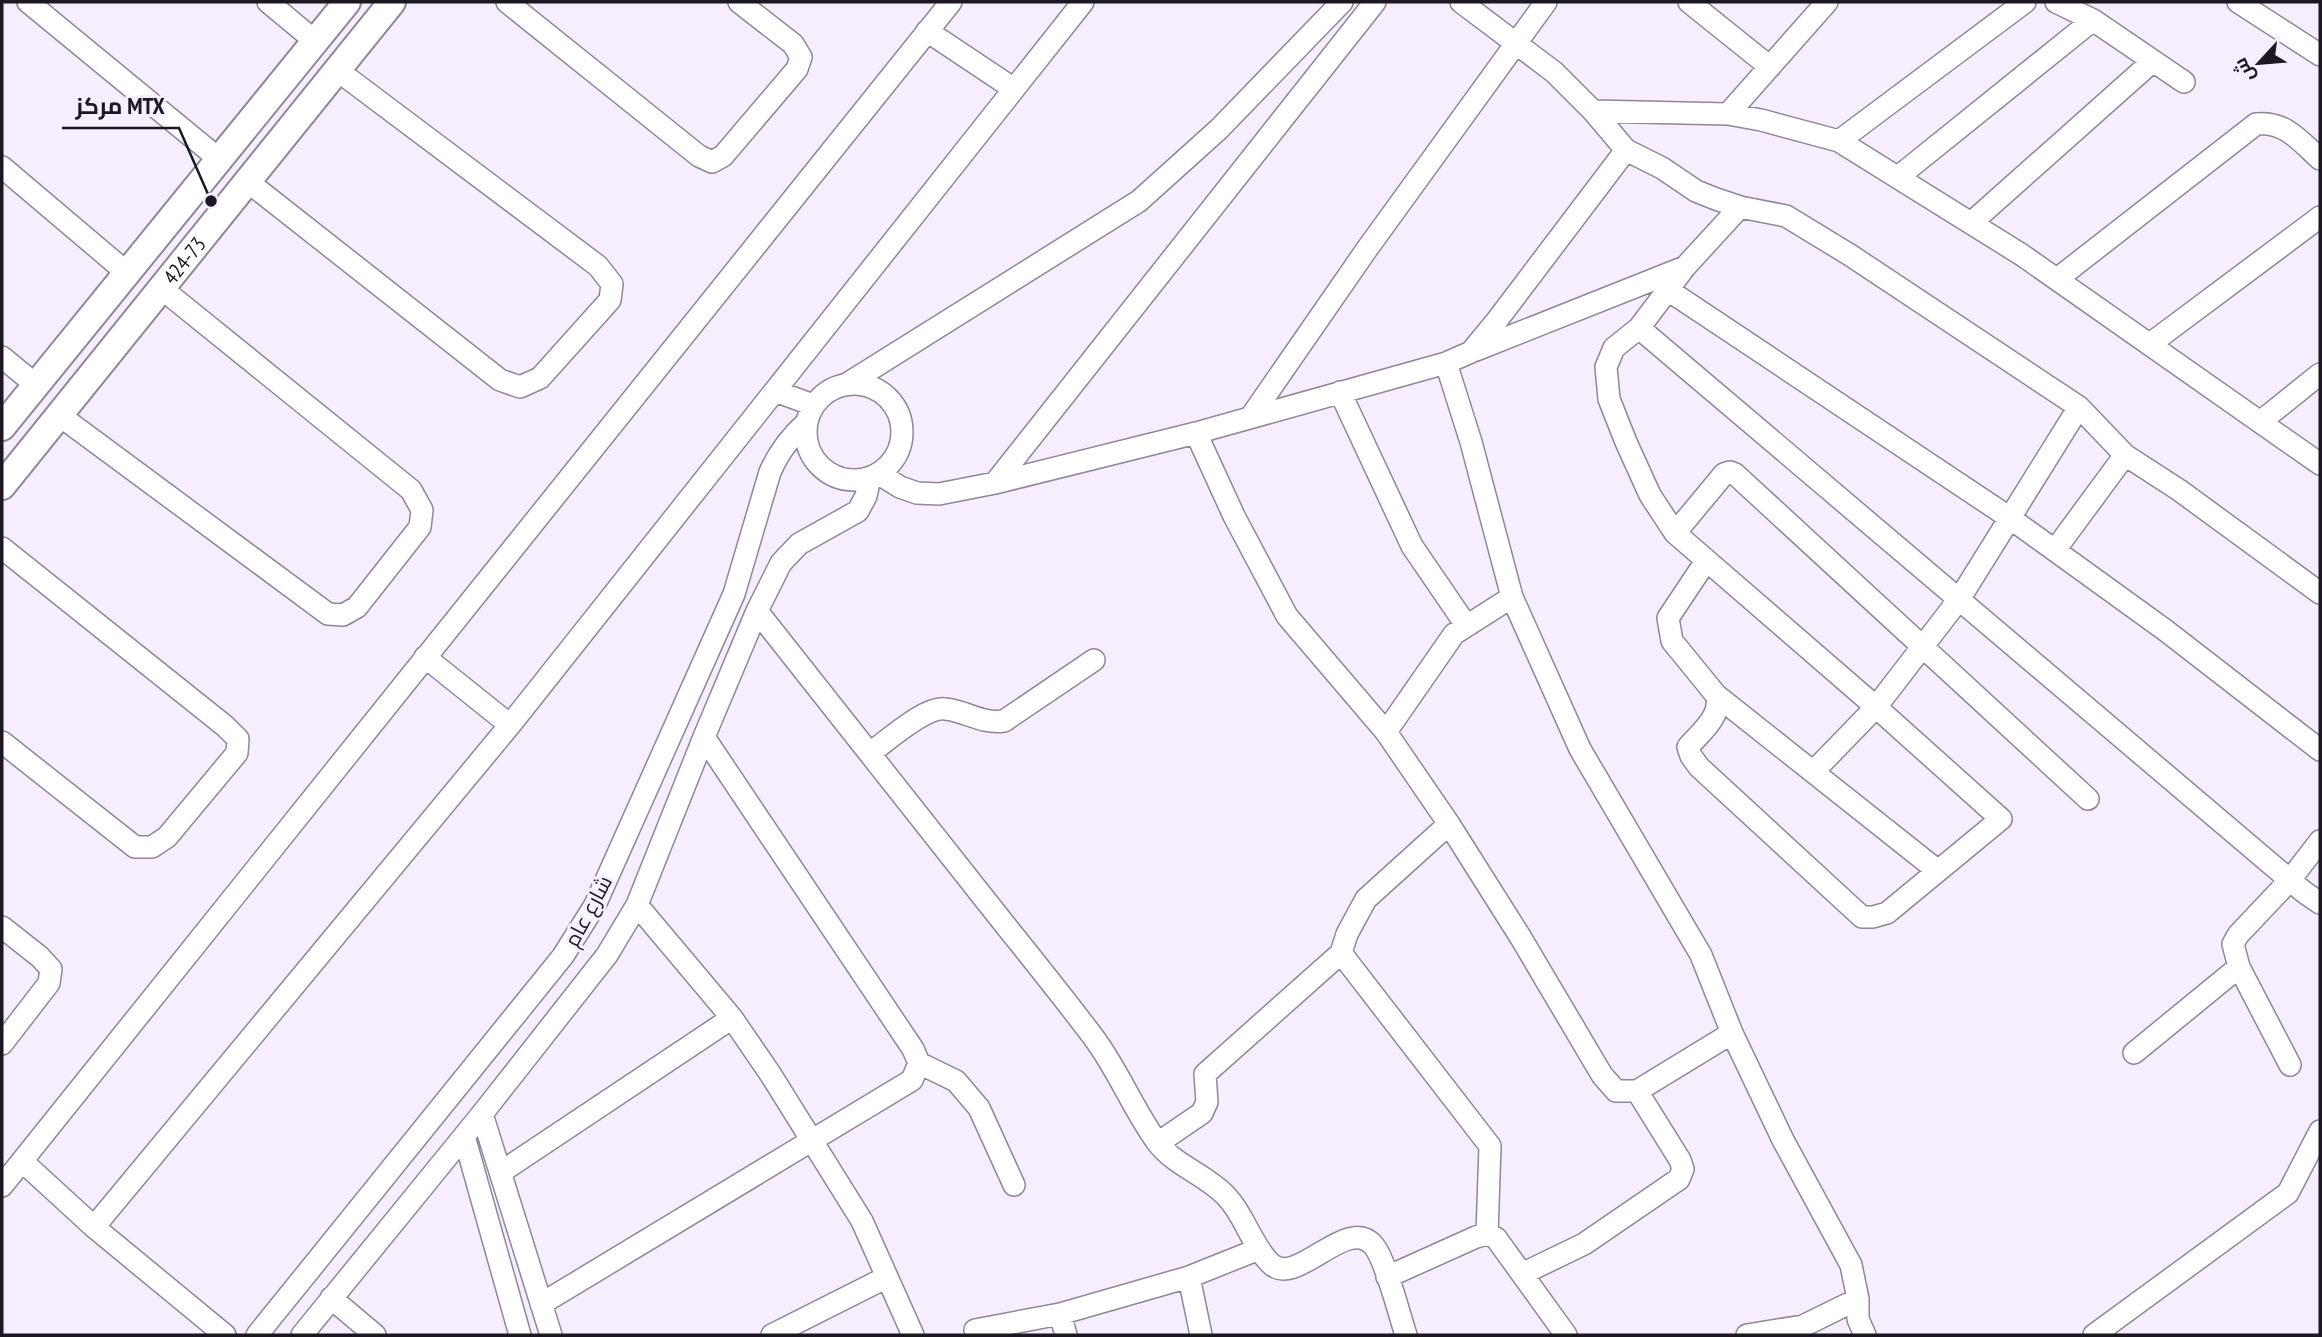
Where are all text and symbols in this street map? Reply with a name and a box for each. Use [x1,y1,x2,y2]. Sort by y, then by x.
north arrow [2224,28,2294,98]
text: ش [2228,54,2260,87]
callout: مركز MTX [62,84,179,128]
text: مركز MTX [74,91,165,120]
street label: 424-73 [157,231,211,289]
street label: شارع عام [558,871,619,952]

